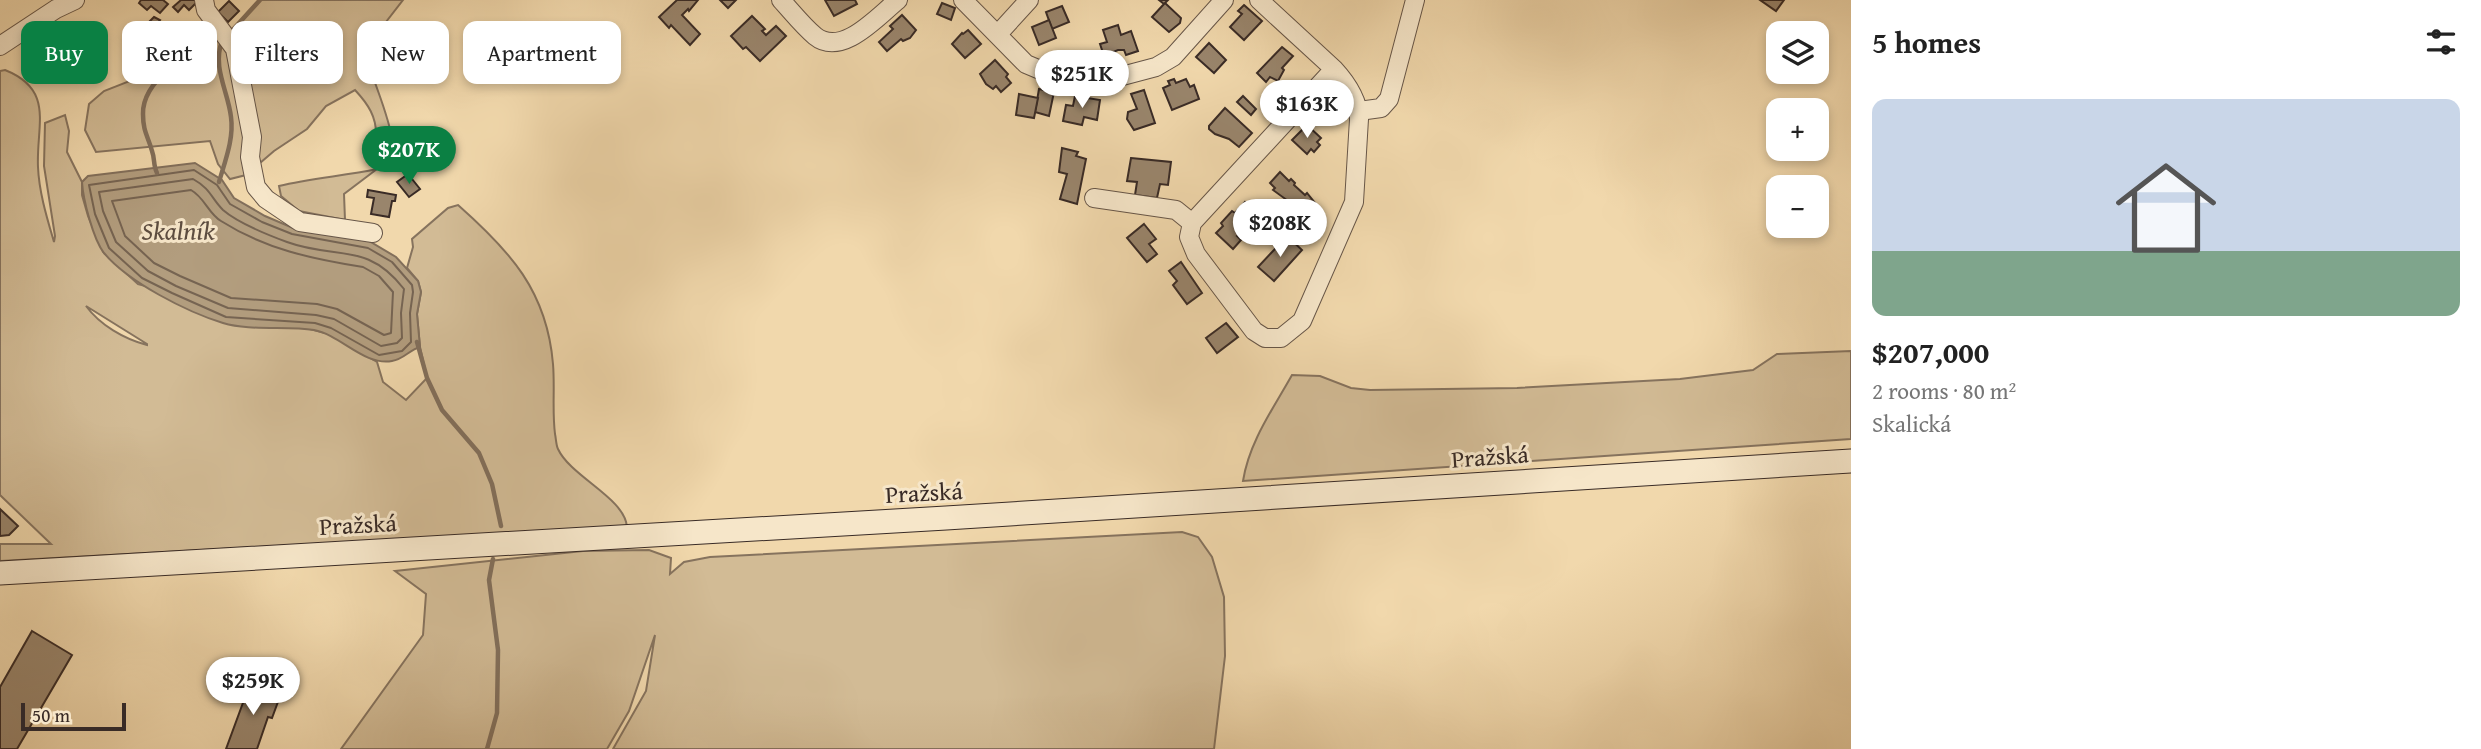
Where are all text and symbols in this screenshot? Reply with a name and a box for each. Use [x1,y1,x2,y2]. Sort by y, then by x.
text: 5 homes [1872,20,1981,64]
chip: Buy [21,21,108,84]
chip: Rent [122,21,217,84]
chip: Filters [231,21,343,84]
chip: New [357,21,449,84]
chip: Apartment [463,21,621,84]
map controls [1766,21,1829,238]
button: layers [1766,21,1829,84]
icon: filters [2422,23,2460,61]
pin: $251K [1033,50,1131,110]
text: $251K [1051,56,1113,89]
pin: $163K [1258,80,1356,140]
text: $163K [1276,86,1338,119]
button: + [1766,98,1829,161]
pin: $207K [360,127,458,186]
text: $207K [378,132,440,165]
icon: home [2103,145,2229,271]
button: − [1766,175,1829,238]
pin: $208K [1231,200,1329,259]
text: $208K [1249,205,1311,238]
water label: Skalník [141,211,215,250]
text: $207,000 [1872,330,1989,374]
text: 2 rooms · 80 m² [1872,374,2016,407]
text: Skalická [1872,407,1951,440]
street label: Pražská [1450,436,1530,477]
street label: Pražská [884,473,964,512]
street label: Pražská [318,505,398,544]
pin: $259K [204,658,302,717]
text: $259K [222,663,284,696]
scale bar [21,700,126,732]
text: 50 m [32,701,70,729]

